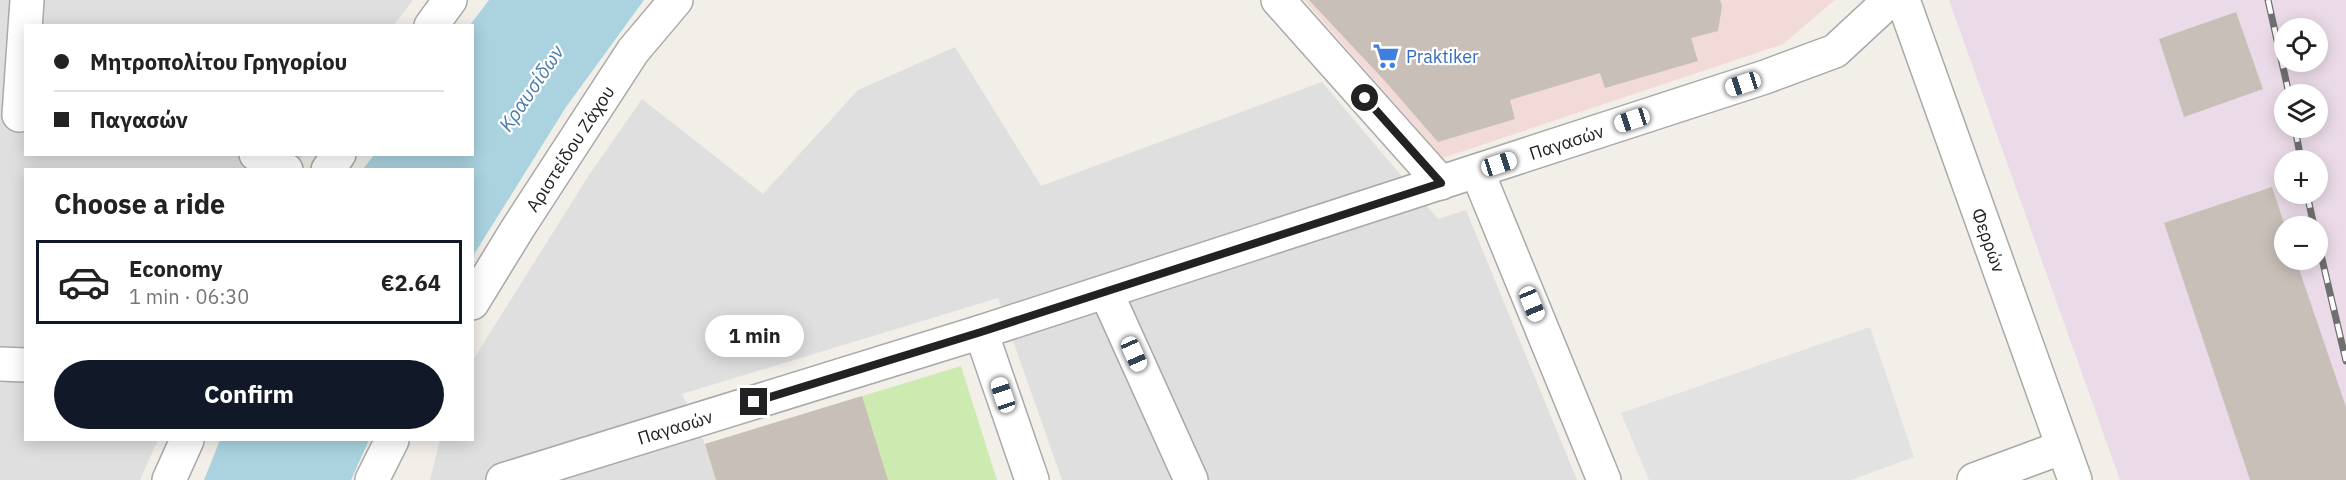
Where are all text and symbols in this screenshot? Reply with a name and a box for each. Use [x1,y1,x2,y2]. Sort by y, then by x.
map controls [2274,18,2328,270]
button: locate [2274,18,2328,72]
water label: Κραυσίδων [492,39,570,136]
supermarket icon: Praktiker [1371,41,1401,71]
place label: Praktiker [1406,45,1479,68]
text: Μητροπολίτου Γρηγορίου [90,47,347,76]
car [1723,70,1763,98]
street label: Αριστείδου Ζάχου [520,81,619,216]
route start [1351,84,1378,111]
button: layers [2274,84,2328,138]
text: Παγασών [90,105,188,134]
car [1612,106,1652,134]
street label: Παγασών [1526,119,1607,164]
car [1479,150,1519,178]
button: + [2274,150,2328,204]
text: Choose a ride [54,186,225,221]
street label: Φερρών [1967,205,2011,275]
button: − [2274,216,2328,270]
text: Economy [129,254,223,283]
icon: car [57,255,111,309]
text: €2.64 [381,268,441,297]
text: 1 min · 06:30 [129,283,249,310]
car [1517,284,1547,324]
callout: 1 min [704,315,804,357]
text: 1 min [728,322,781,349]
car [1118,334,1150,374]
button: Confirm [54,360,444,429]
car [989,375,1017,415]
route end [740,388,767,415]
street label: Παγασών [635,404,715,449]

